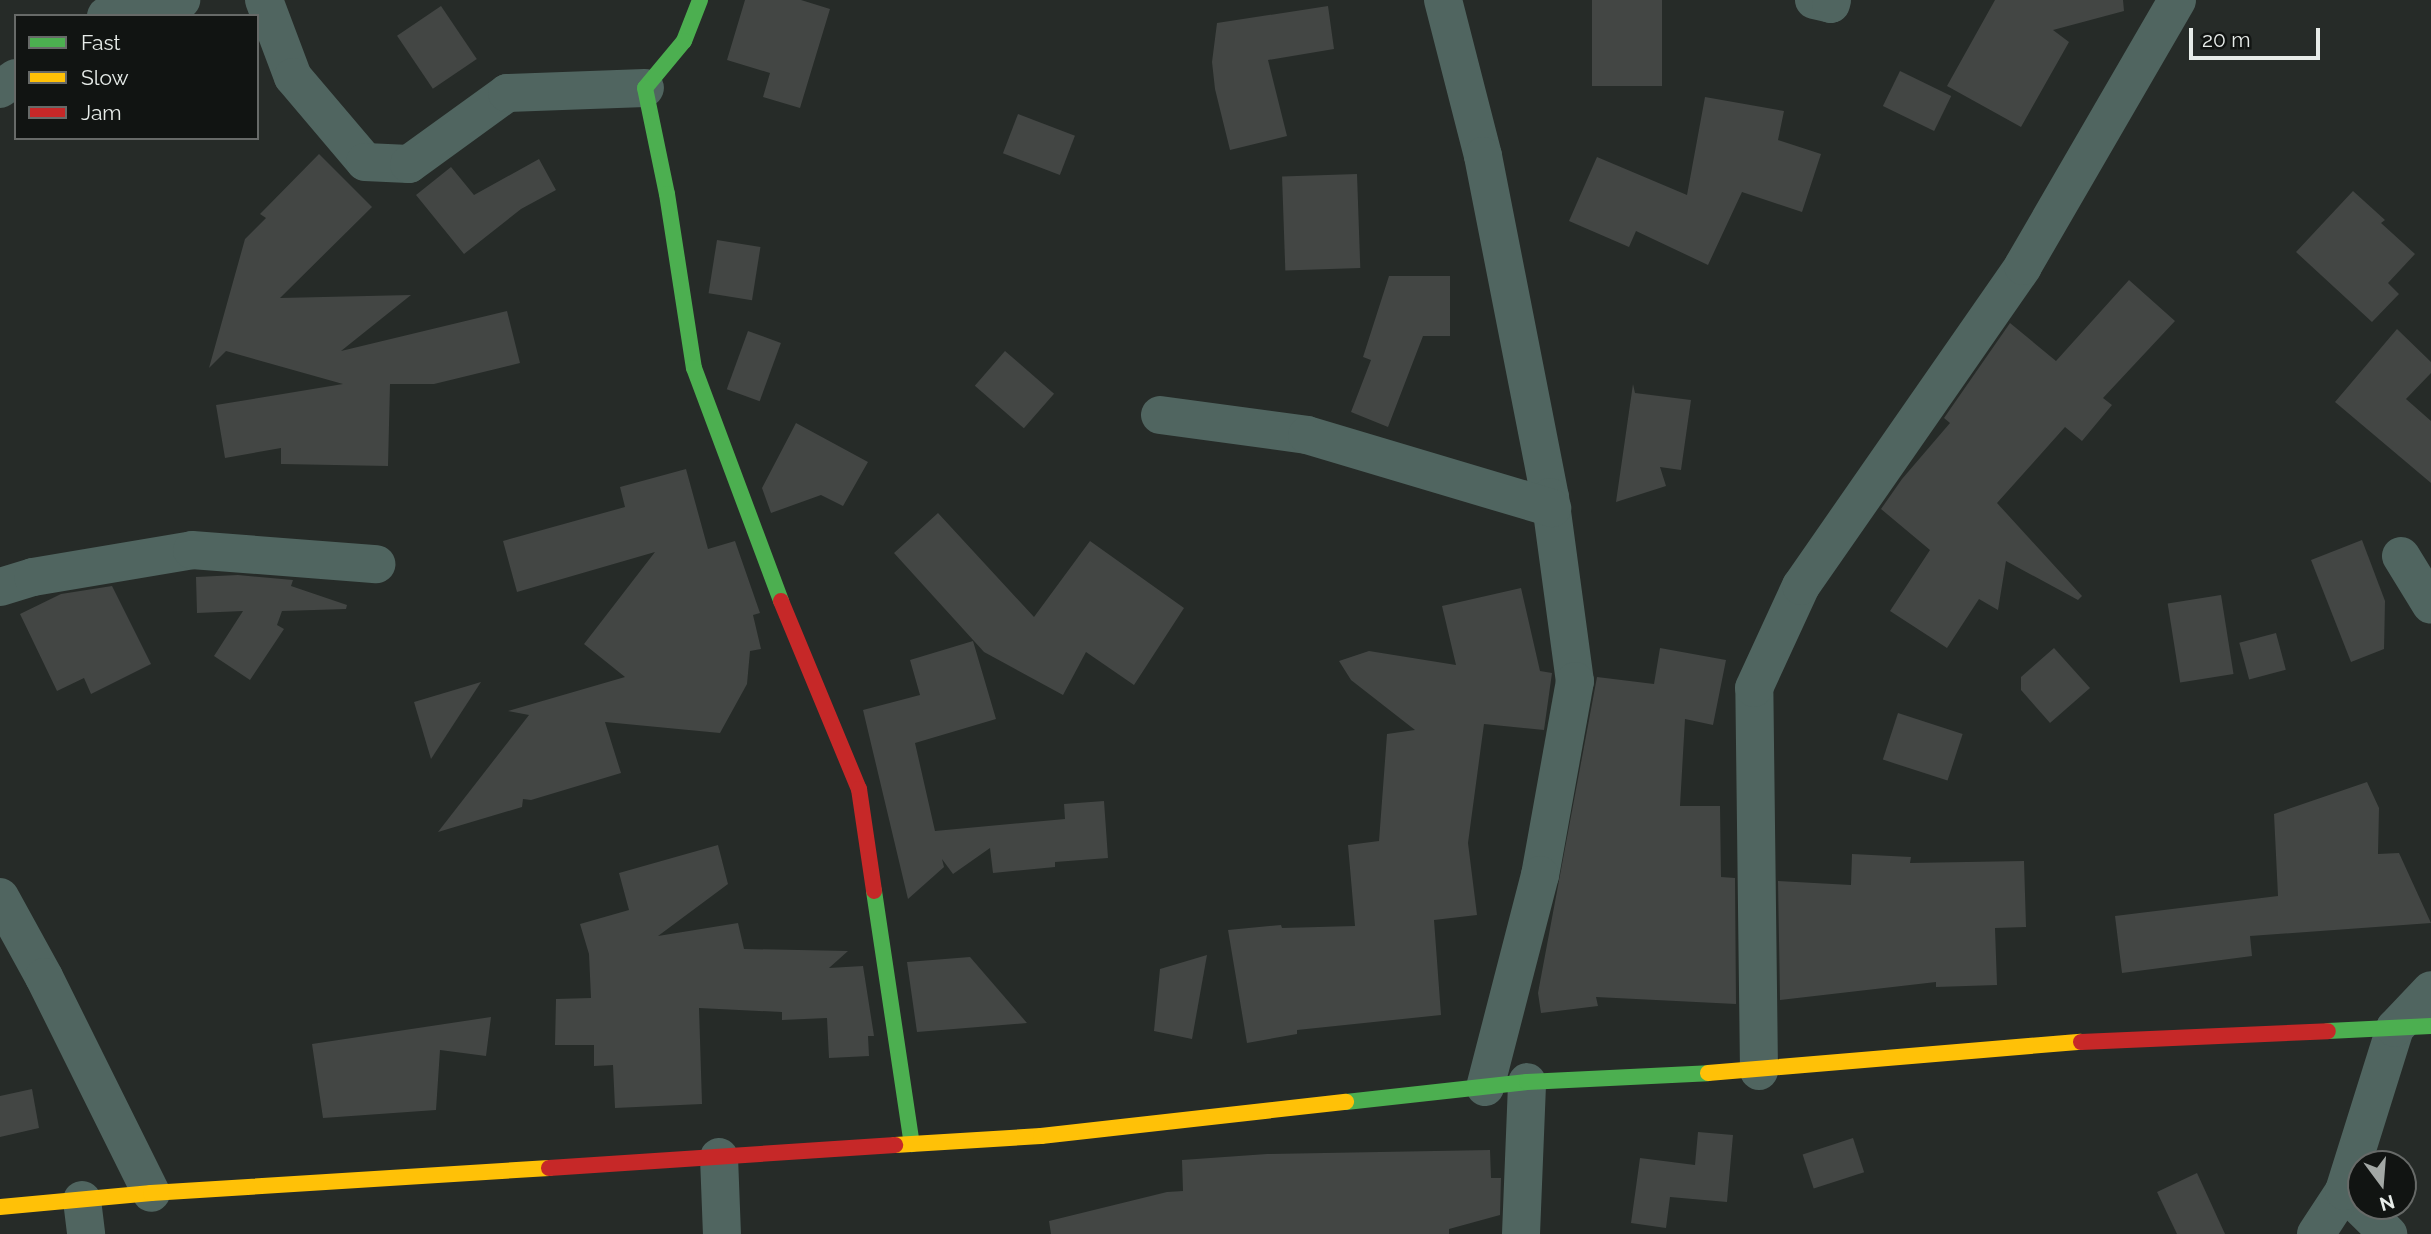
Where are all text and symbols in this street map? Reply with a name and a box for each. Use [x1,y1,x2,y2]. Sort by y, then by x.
legend [14,14,259,140]
scale bar [2193,14,2324,58]
text: 20 m [2202,27,2250,52]
text: Fast [81,30,121,55]
text: Slow [81,65,129,90]
text: Jam [81,100,122,125]
north arrow [2347,1150,2417,1220]
text: N [2377,1191,2397,1216]

